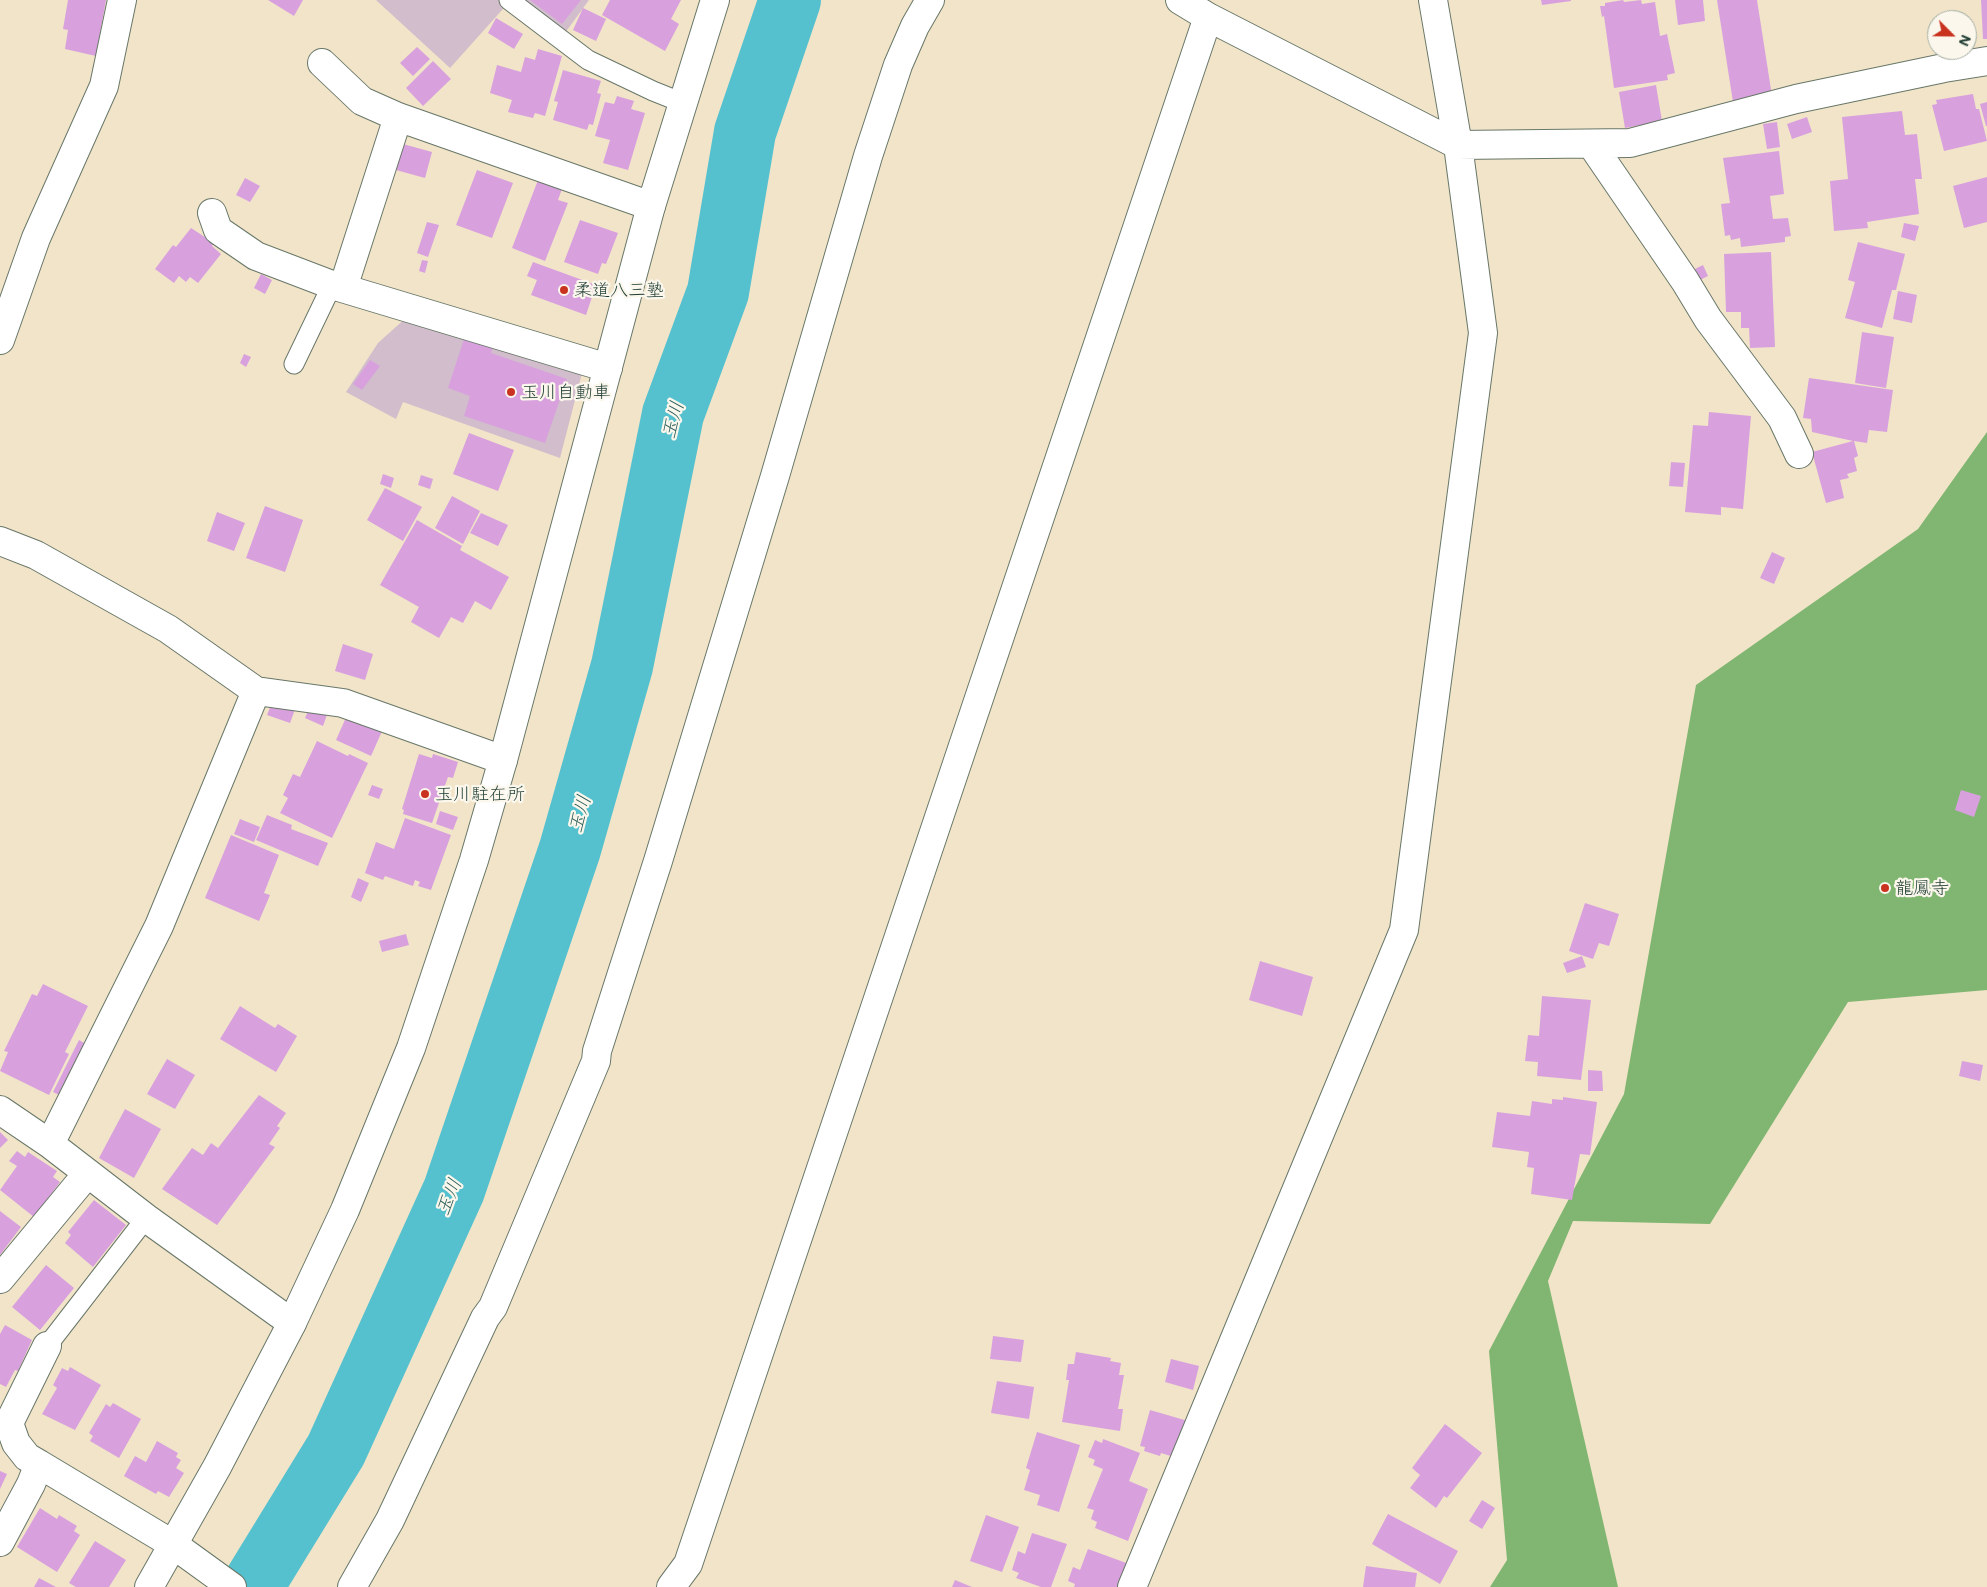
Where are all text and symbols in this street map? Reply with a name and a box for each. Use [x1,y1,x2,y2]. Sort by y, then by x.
north arrow [1927,10,1977,60]
text: N [1955,32,1976,49]
place label: 柔道八三塾 [574,279,664,301]
marker: 柔道八三塾 [558,284,570,296]
place label: 玉川自動車 [521,381,611,403]
marker: 玉川自動車 [505,386,517,398]
water label: 玉川 [657,399,689,441]
place label: 玉川駐在所 [435,783,525,805]
marker: 玉川駐在所 [419,788,431,800]
water label: 玉川 [564,793,596,835]
place label: 龍鳳寺 [1895,877,1949,899]
marker: 龍鳳寺 [1879,882,1891,894]
water label: 玉川 [431,1175,467,1219]

